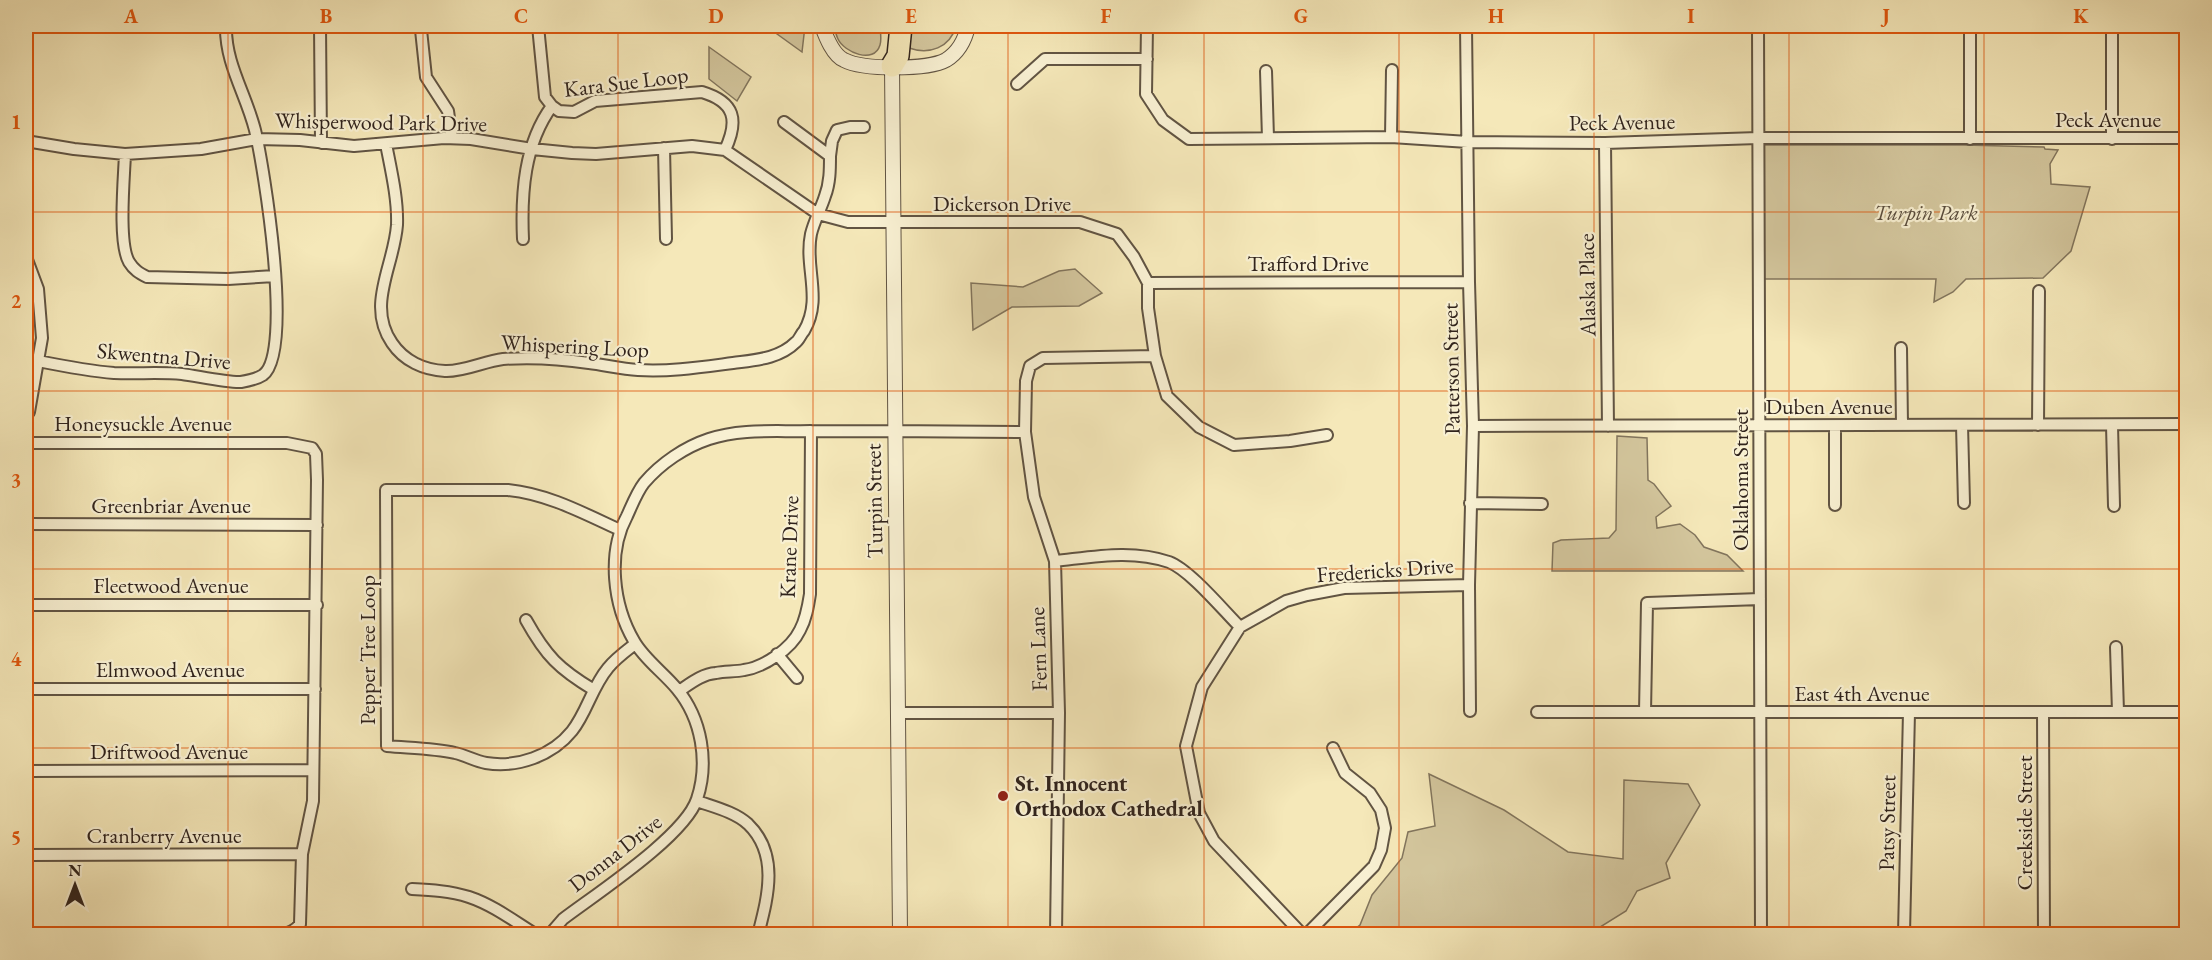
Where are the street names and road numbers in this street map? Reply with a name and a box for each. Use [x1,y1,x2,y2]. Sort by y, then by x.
street label: Kara Sue Loop [562,60,690,104]
street label: Peck Avenue [2055,105,2162,134]
street label: Whisperwood Park Drive [275,106,488,138]
street label: Peck Avenue [1569,107,1676,137]
street label: Dickerson Drive [933,189,1072,218]
street label: Alaska Place [1572,233,1602,338]
street label: Trafford Drive [1247,249,1369,278]
street label: Patterson Street [1435,303,1467,435]
street label: Whispering Loop [500,328,650,364]
street label: Skwentna Drive [96,336,232,376]
street label: Duben Avenue [1765,392,1893,421]
street label: Honeysuckle Avenue [54,409,232,438]
street label: Oklahoma Street [1726,409,1755,551]
street label: Turpin Street [858,443,889,559]
street label: Greenbriar Avenue [91,491,251,520]
street label: Krane Drive [773,495,805,599]
street label: Fredericks Drive [1316,551,1455,589]
street label: Fleetwood Avenue [93,571,249,600]
street label: Pepper Tree Loop [353,575,382,725]
street label: Fern Lane [1022,606,1054,692]
street label: Elmwood Avenue [95,655,245,684]
street label: East 4th Avenue [1794,679,1930,708]
street label: Driftwood Avenue [90,737,249,766]
street label: Creekside Street [2010,755,2039,891]
street label: Patsy Street [1872,775,1902,871]
street label: Donna Drive [562,807,668,899]
street label: Cranberry Avenue [86,821,242,850]

